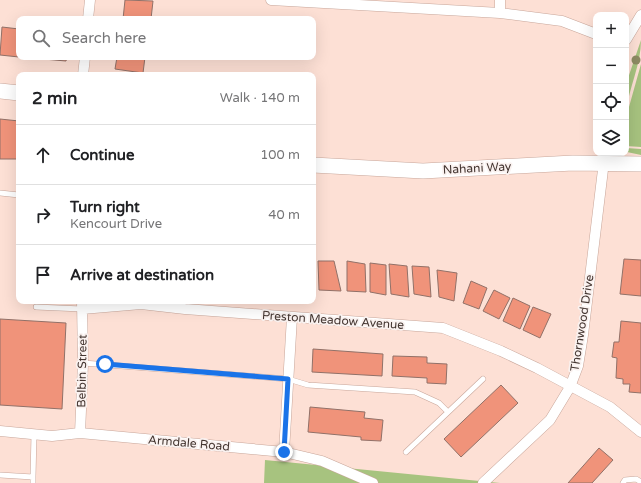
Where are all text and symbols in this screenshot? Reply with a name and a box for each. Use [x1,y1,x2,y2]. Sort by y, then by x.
map controls [593,12,629,156]
button: + [593,12,629,48]
search box [16,16,316,60]
icon: search [30,27,52,49]
text: Search here [62,29,146,47]
button: − [593,48,629,84]
button: locate [593,84,629,120]
text: 2 min [32,88,77,109]
text: Walk · 140 m [220,90,300,106]
button: layers [593,120,629,156]
icon: ahead [32,144,54,166]
text: Continue [70,146,134,164]
text: 100 m [260,147,300,163]
street label: Nahani Way [442,159,512,177]
text: Turn right [70,198,140,216]
icon: right [32,204,54,226]
text: 40 m [268,207,300,223]
text: Kencourt Drive [70,216,162,232]
icon: arrive [32,264,54,286]
text: Arrive at destination [70,266,214,284]
street label: Thornwood Drive [567,273,597,372]
street label: Preston Meadow Avenue [261,308,405,332]
street label: Belbin Street [74,334,90,408]
route start [96,355,114,373]
street label: Armdale Road [148,432,230,454]
route end [275,443,293,461]

